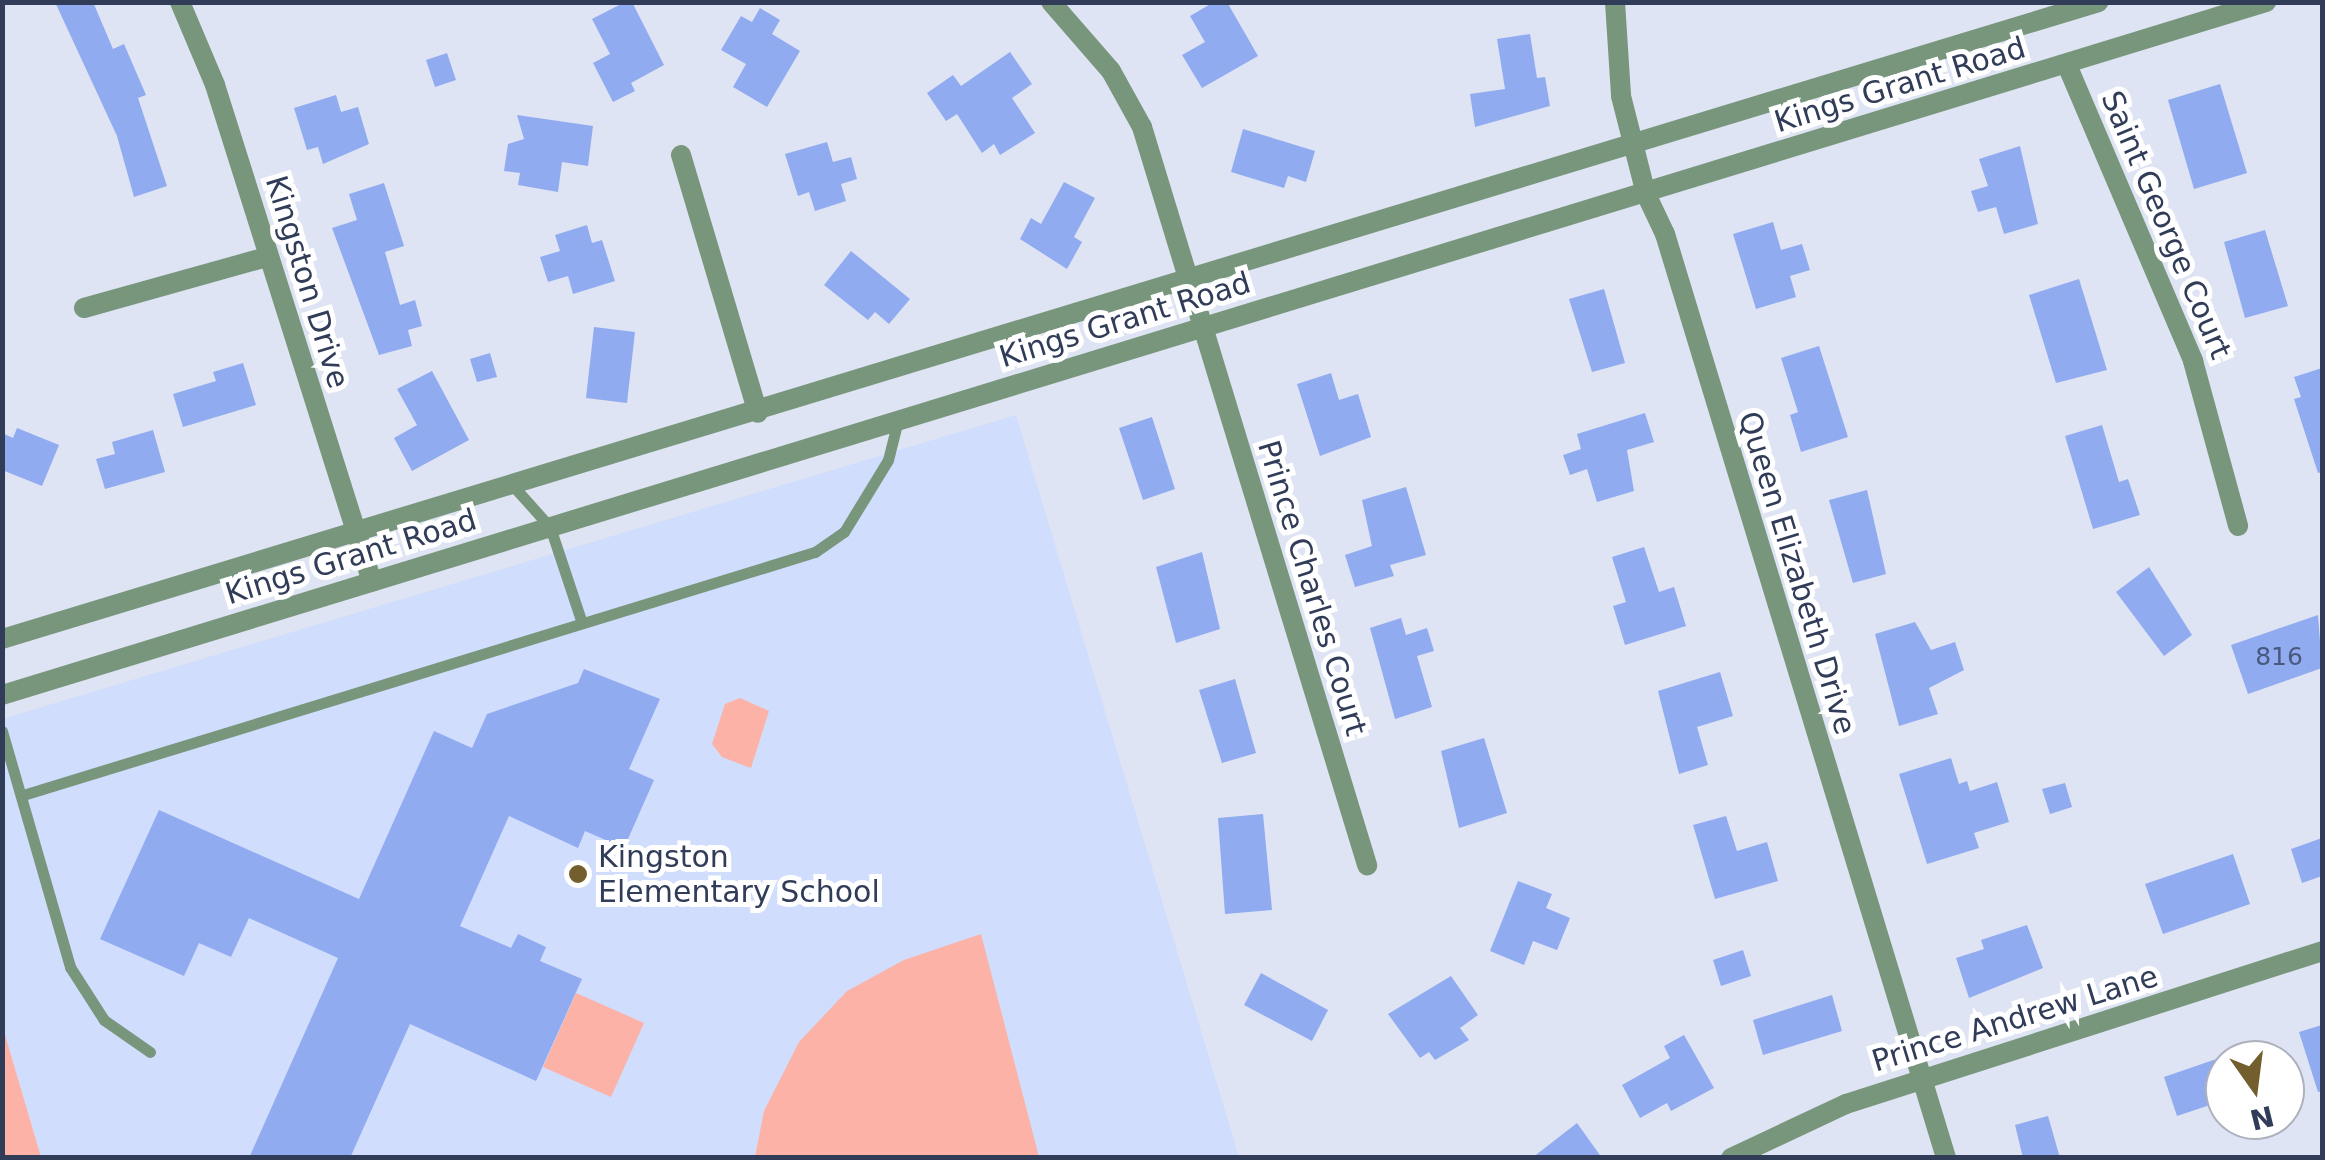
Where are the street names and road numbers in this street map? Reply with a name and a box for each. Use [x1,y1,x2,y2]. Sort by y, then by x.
street label: Kings Grant Road [1770,30,2030,140]
street label: Saint George Court [2093,86,2239,364]
street label: Kingston Drive [258,171,356,393]
street label: Kings Grant Road [995,265,1255,375]
street label: Queen Elizabeth Drive [1731,407,1863,739]
street label: Prince Charles Court [1250,436,1374,740]
street label: Kings Grant Road [221,502,481,612]
street label: Prince Andrew Lane [1868,958,2162,1080]

